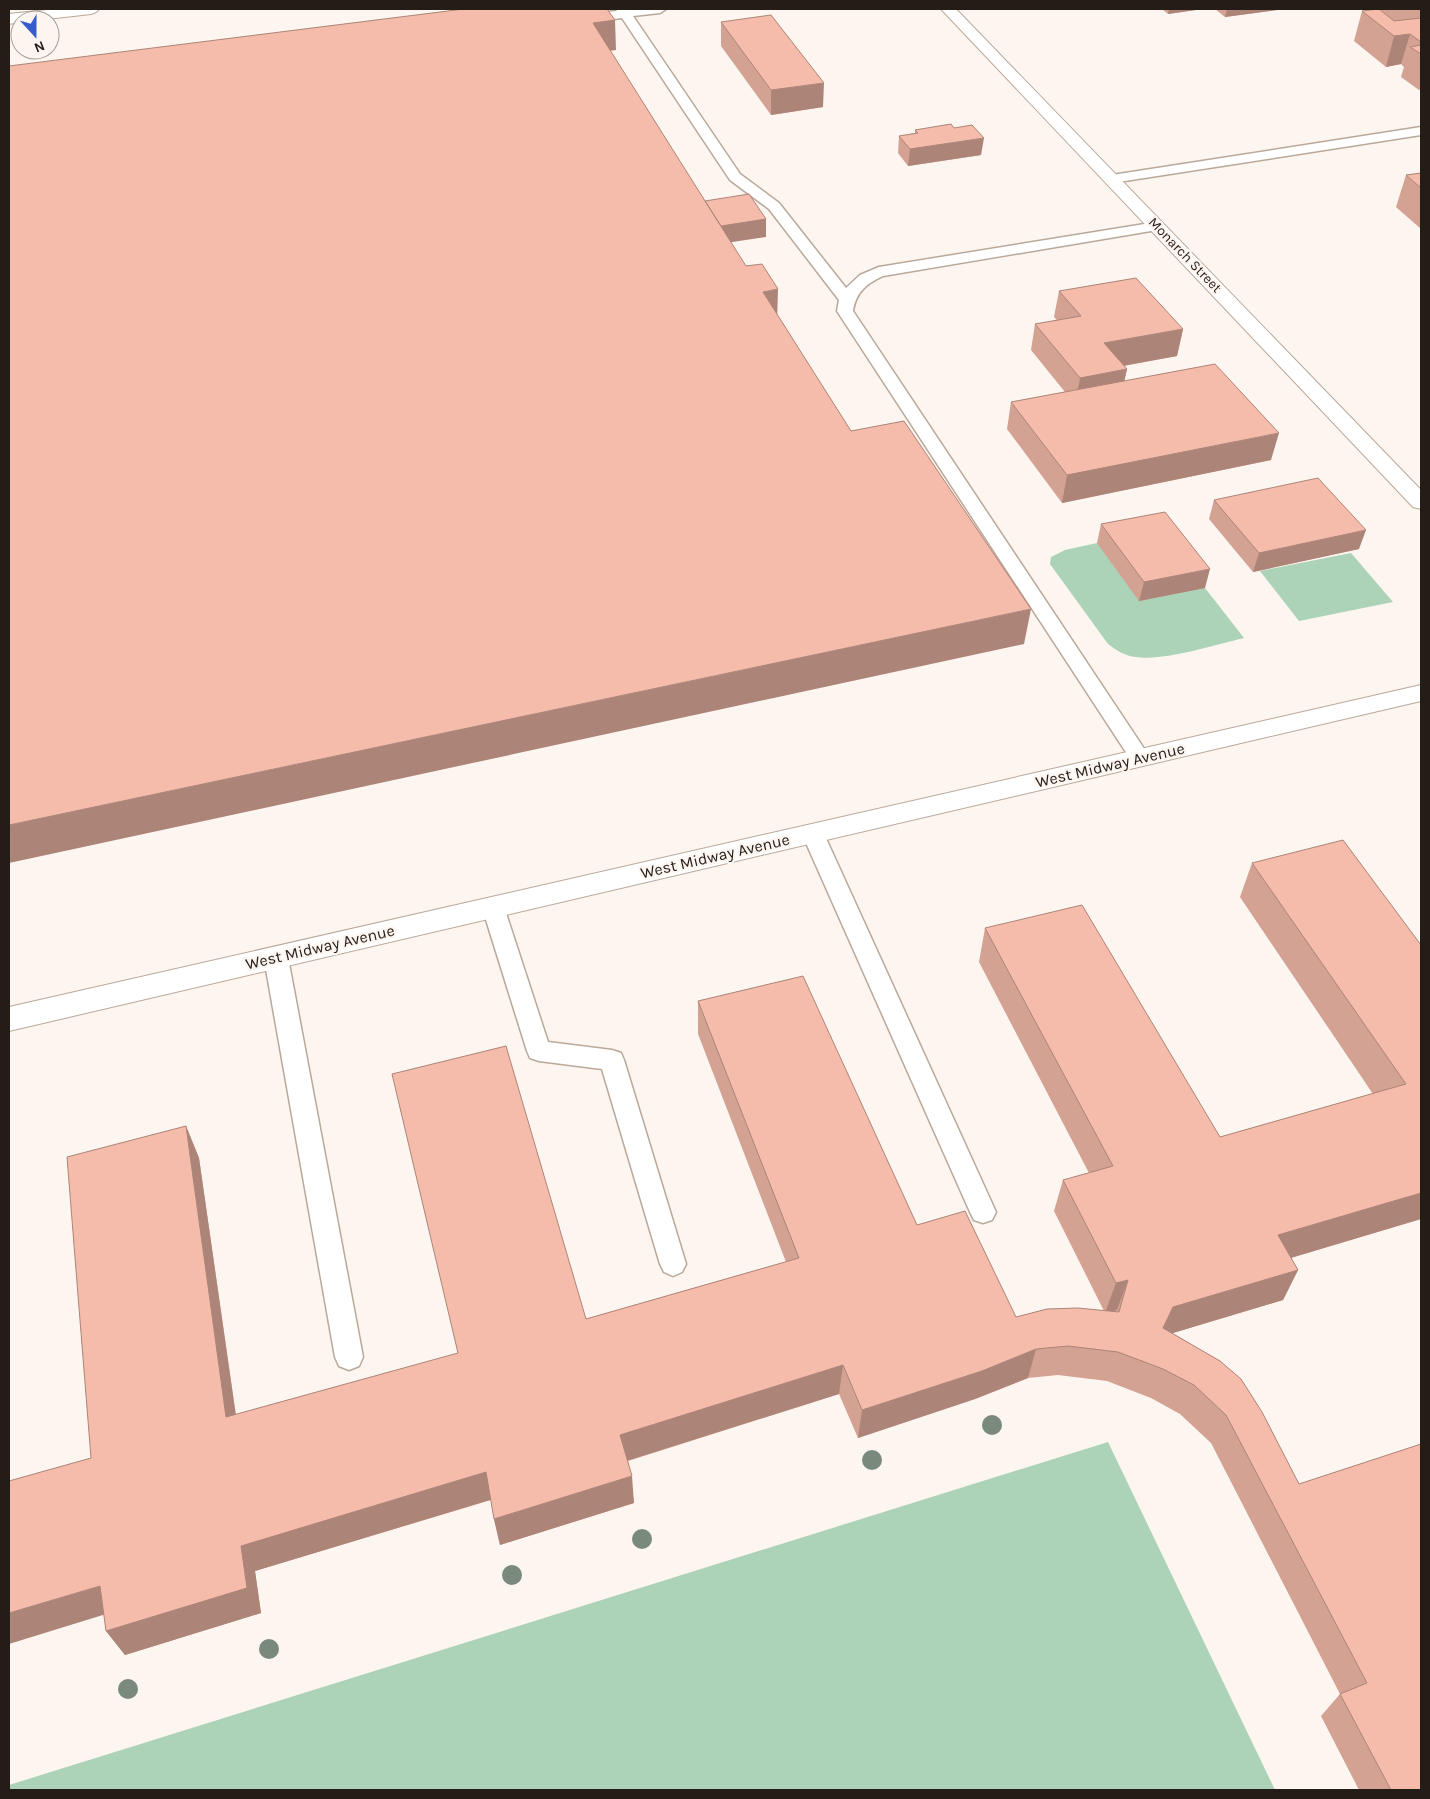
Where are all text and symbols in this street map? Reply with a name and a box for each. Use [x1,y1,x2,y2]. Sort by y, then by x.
north arrow [10,10,60,60]
text: N [32,37,47,56]
street label: Monarch Street [1145,214,1225,296]
street label: West Midway Avenue [1034,739,1186,791]
street label: West Midway Avenue [639,830,791,882]
street label: West Midway Avenue [244,921,396,973]

